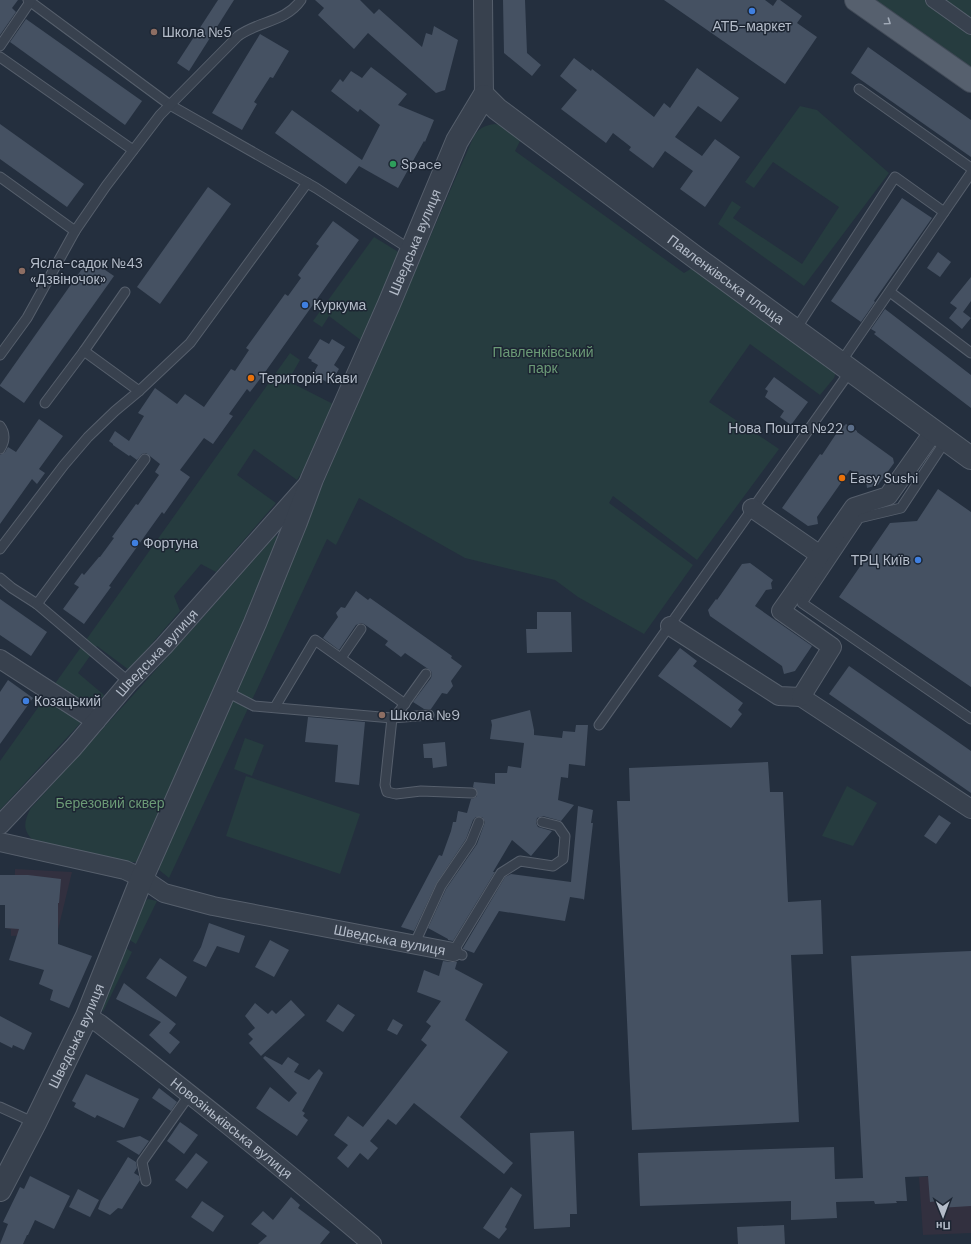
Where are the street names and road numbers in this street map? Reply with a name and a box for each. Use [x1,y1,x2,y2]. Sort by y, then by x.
street label: Шведська вулиця [385,186,445,298]
street label: Павленківська площа [664,231,788,328]
street label: Шведська вулиця [112,605,202,700]
street label: Шведська вулиця [332,920,447,959]
street label: Шведська вулиця [44,981,108,1091]
street label: Новозіньківська вулиця [167,1073,296,1183]

